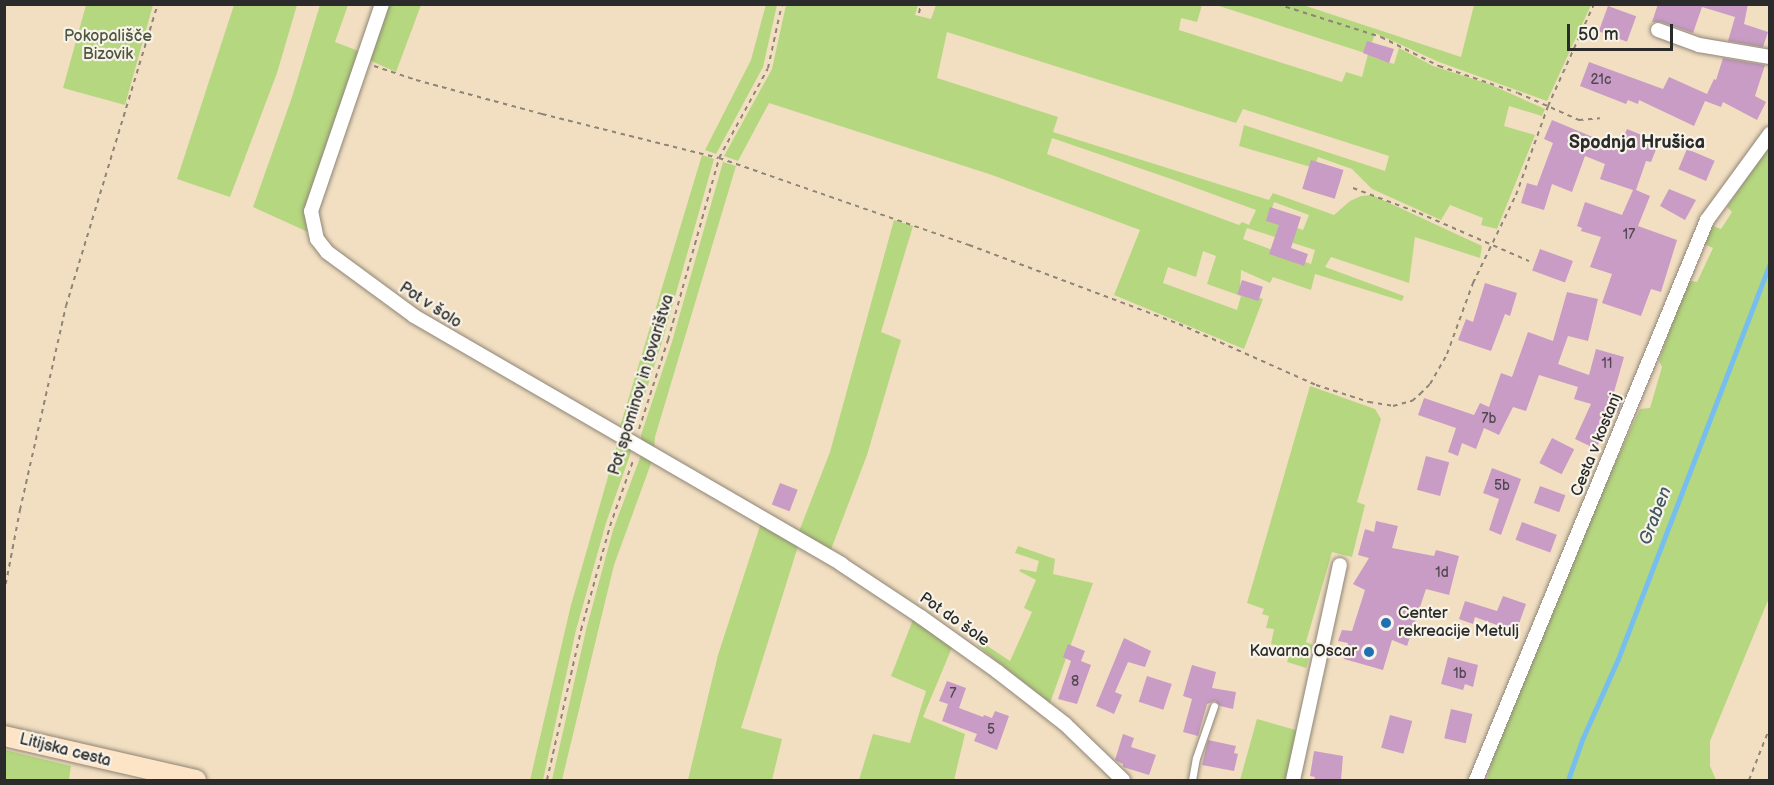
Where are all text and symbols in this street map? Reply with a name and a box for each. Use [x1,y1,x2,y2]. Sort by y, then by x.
scale bar [1570,12,1676,50]
text: 50 m [1578,24,1619,45]
park label: Pokopališče Bizovik [64,27,152,65]
house number: 21c [1591,72,1611,88]
district label: Spodnja Hrušica [1569,132,1705,154]
house number: 17 [1623,227,1635,243]
street label: Pot v šolo [395,279,465,333]
street label: Pot spominov in tovarištva [605,292,679,478]
house number: 11 [1602,356,1612,372]
street label: Cesta v kostanj [1568,391,1626,499]
house number: 7b [1482,411,1496,427]
house number: 5b [1494,478,1510,494]
water label: Graben [1635,484,1677,548]
house number: 1d [1435,565,1449,581]
street label: Pot do šole [915,589,993,651]
place label: Center rekreacije Metulj [1398,604,1519,642]
marker: Center rekreacije Metulj [1379,616,1393,630]
place label: Kavarna Oscar [1250,642,1357,662]
marker: Kavarna Oscar [1362,645,1376,659]
house number: 1b [1453,666,1467,682]
house number: 8 [1071,674,1079,690]
house number: 7 [950,686,956,702]
house number: 5 [987,722,995,738]
street label: Litijska cesta [17,730,113,772]

